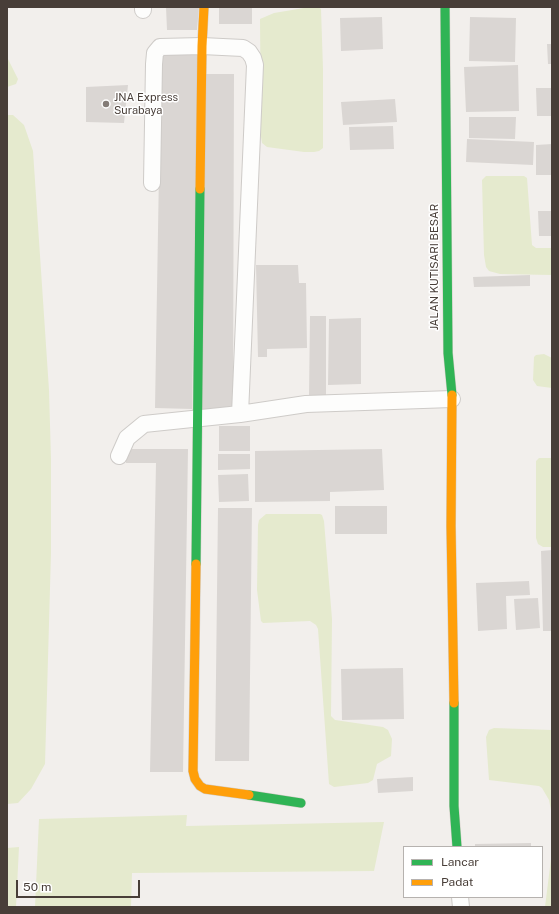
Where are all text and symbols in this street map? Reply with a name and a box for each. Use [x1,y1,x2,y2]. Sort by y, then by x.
place label: JNA Express Surabaya [114,91,178,117]
marker: JNA Express Surabaya [101,99,111,109]
street label: JALAN KUTISARI BESAR [428,204,442,330]
legend [403,846,543,898]
text: Lancar [441,855,479,869]
scale bar [18,872,142,898]
text: Padat [441,875,473,889]
text: 50 m [23,880,51,894]

